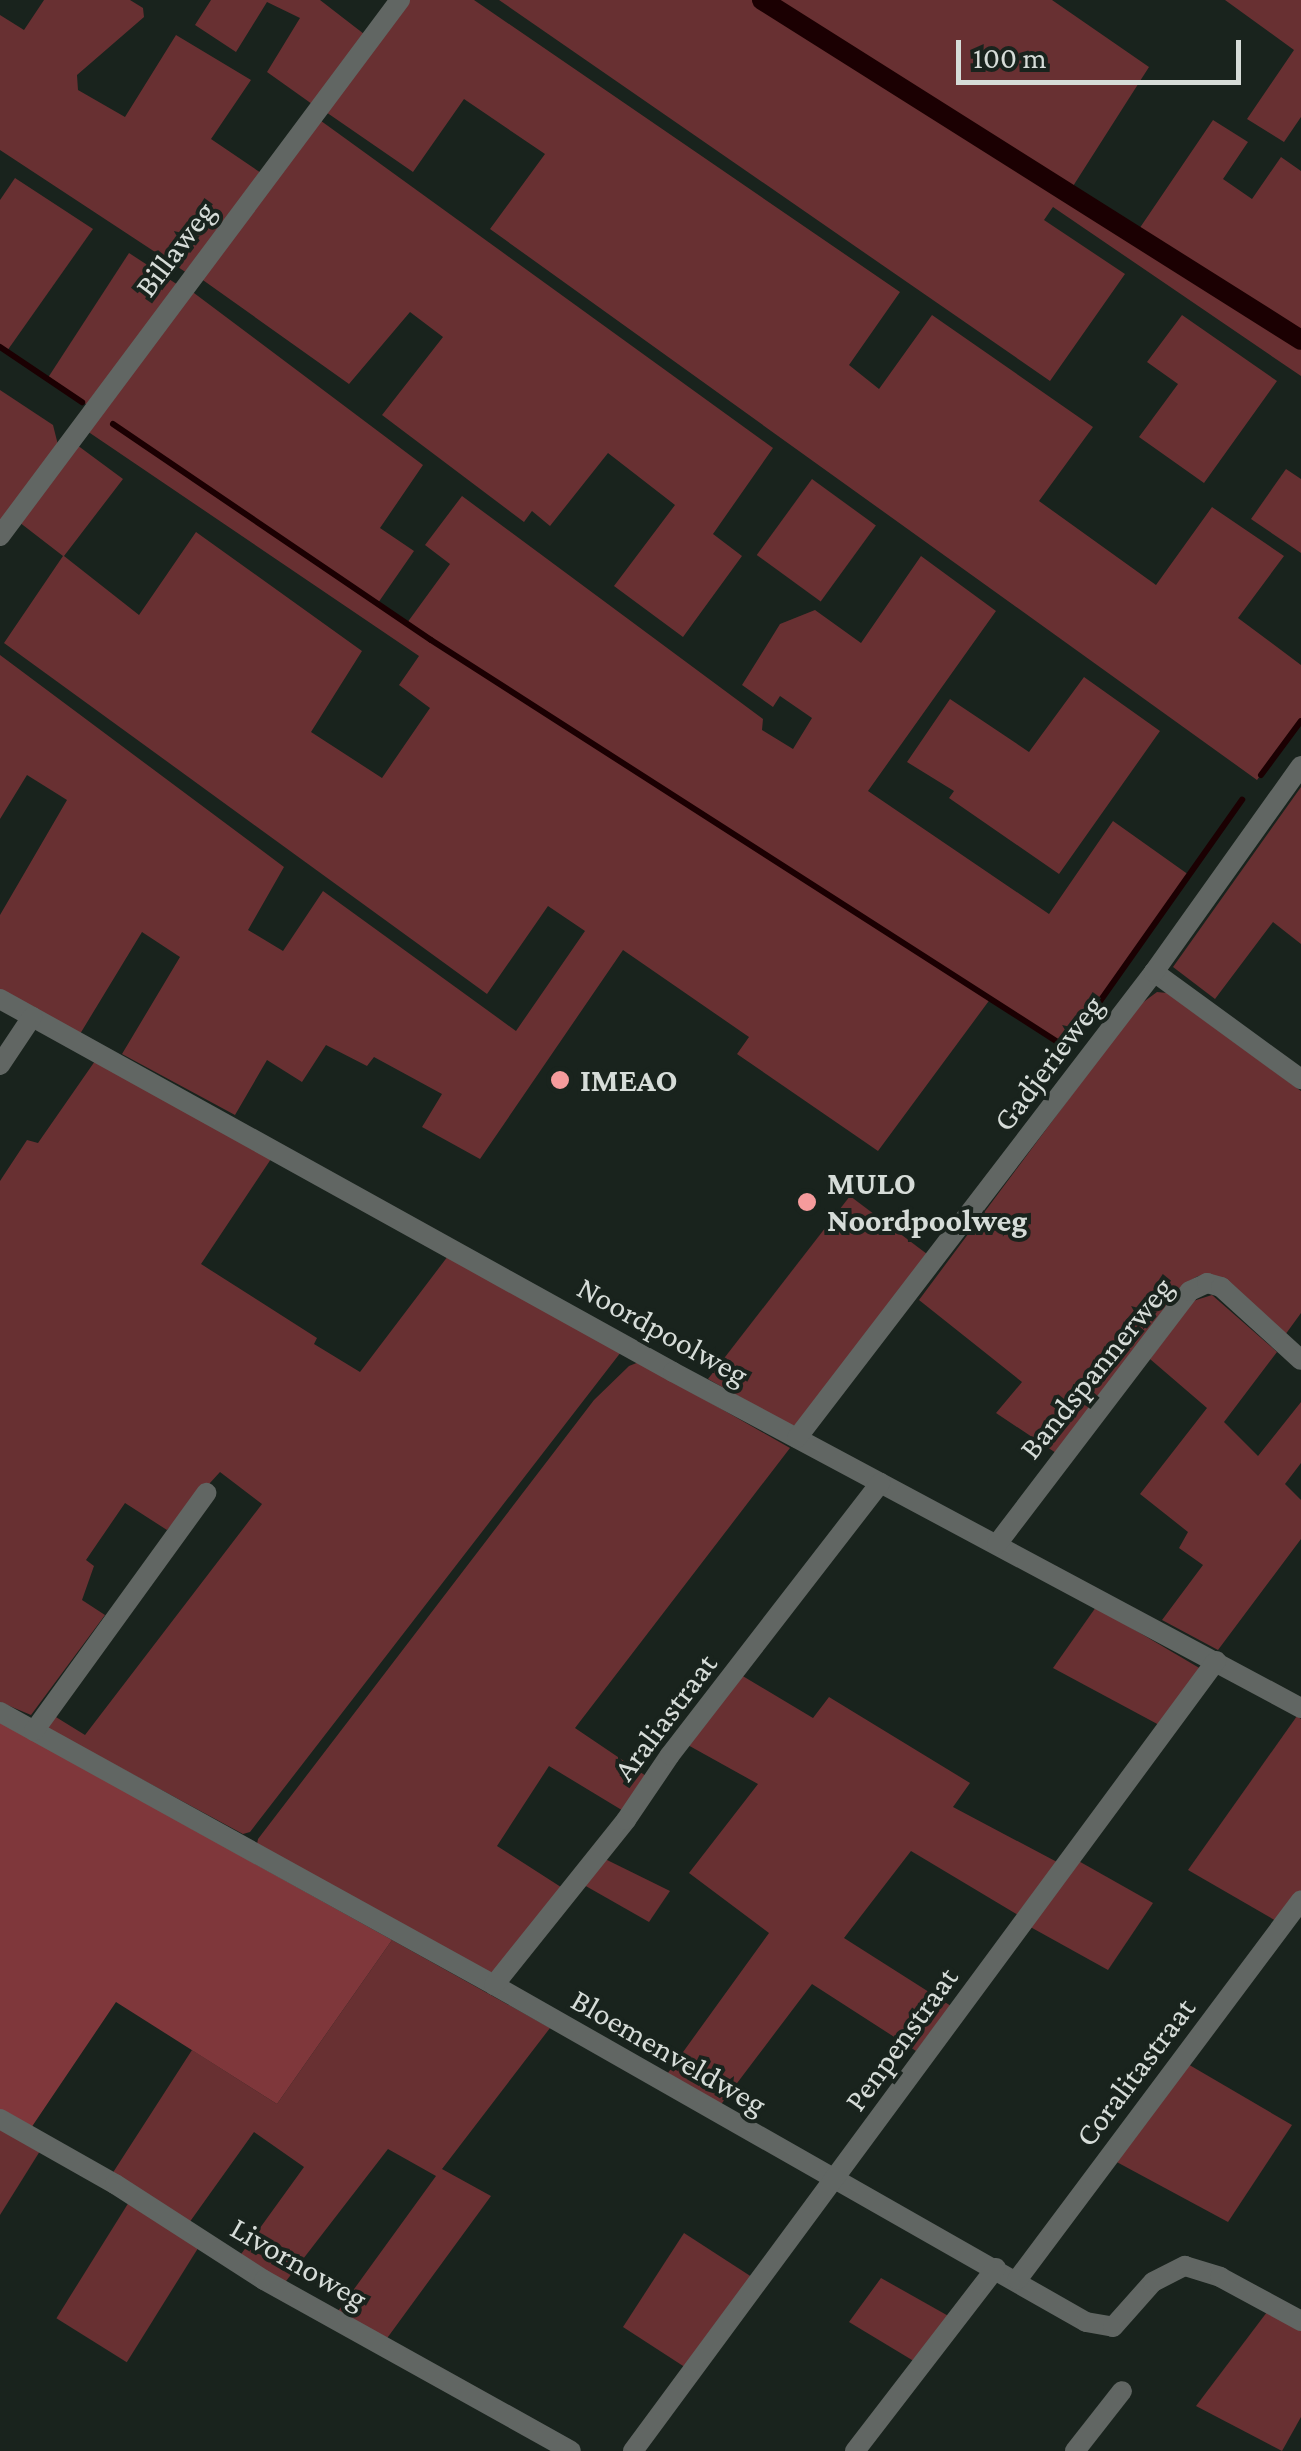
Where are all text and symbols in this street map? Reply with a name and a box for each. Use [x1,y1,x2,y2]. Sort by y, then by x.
scale bar [961,20,1246,82]
text: 100 m [973,41,1047,74]
street label: Billaweg [127,193,223,305]
street label: Gadjerieweg [984,987,1112,1139]
place label: IMEAO [580,1061,678,1099]
marker: IMEAO [549,1069,571,1091]
place label: MULO Noordpoolweg [827,1165,1027,1240]
marker: MULO Noordpoolweg [796,1191,818,1213]
street label: Noordpoolweg [571,1268,755,1394]
street label: Bandspannerweg [1011,1269,1181,1467]
street label: Araliastraat [605,1646,725,1788]
street label: Penpenstraat [836,1959,966,2119]
street label: Bloemenveldweg [564,1981,774,2123]
street label: Coralitastraat [1067,1990,1203,2154]
street label: Livornoweg [224,2208,374,2318]

